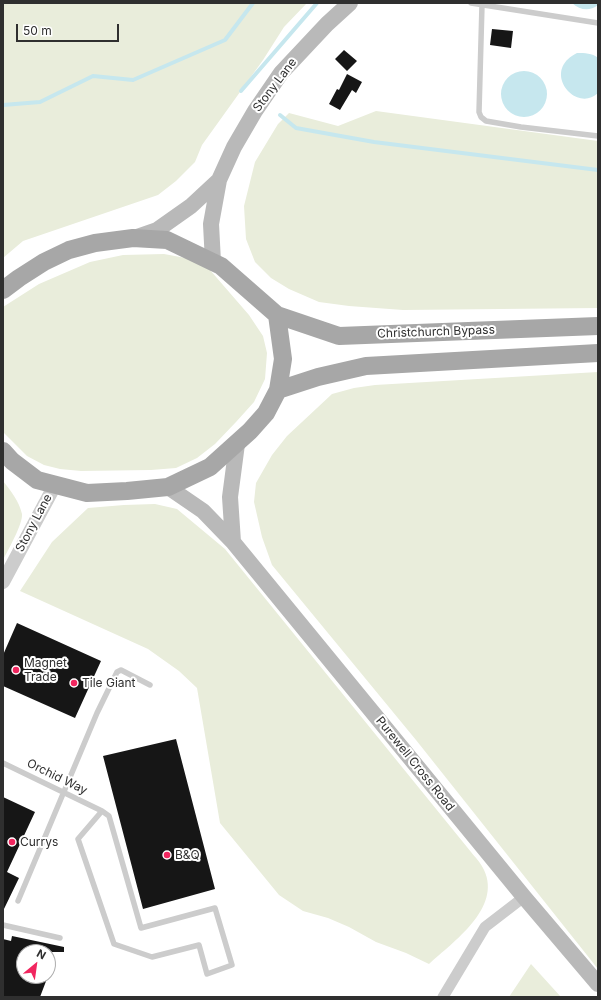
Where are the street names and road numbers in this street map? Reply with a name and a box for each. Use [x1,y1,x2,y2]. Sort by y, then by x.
street label: Stony Lane [250,55,300,115]
street label: Christchurch Bypass [377,323,495,341]
street label: Stony Lane [13,492,55,554]
street label: Purewell Cross Road [373,714,457,814]
street label: Orchid Way [24,756,90,798]

